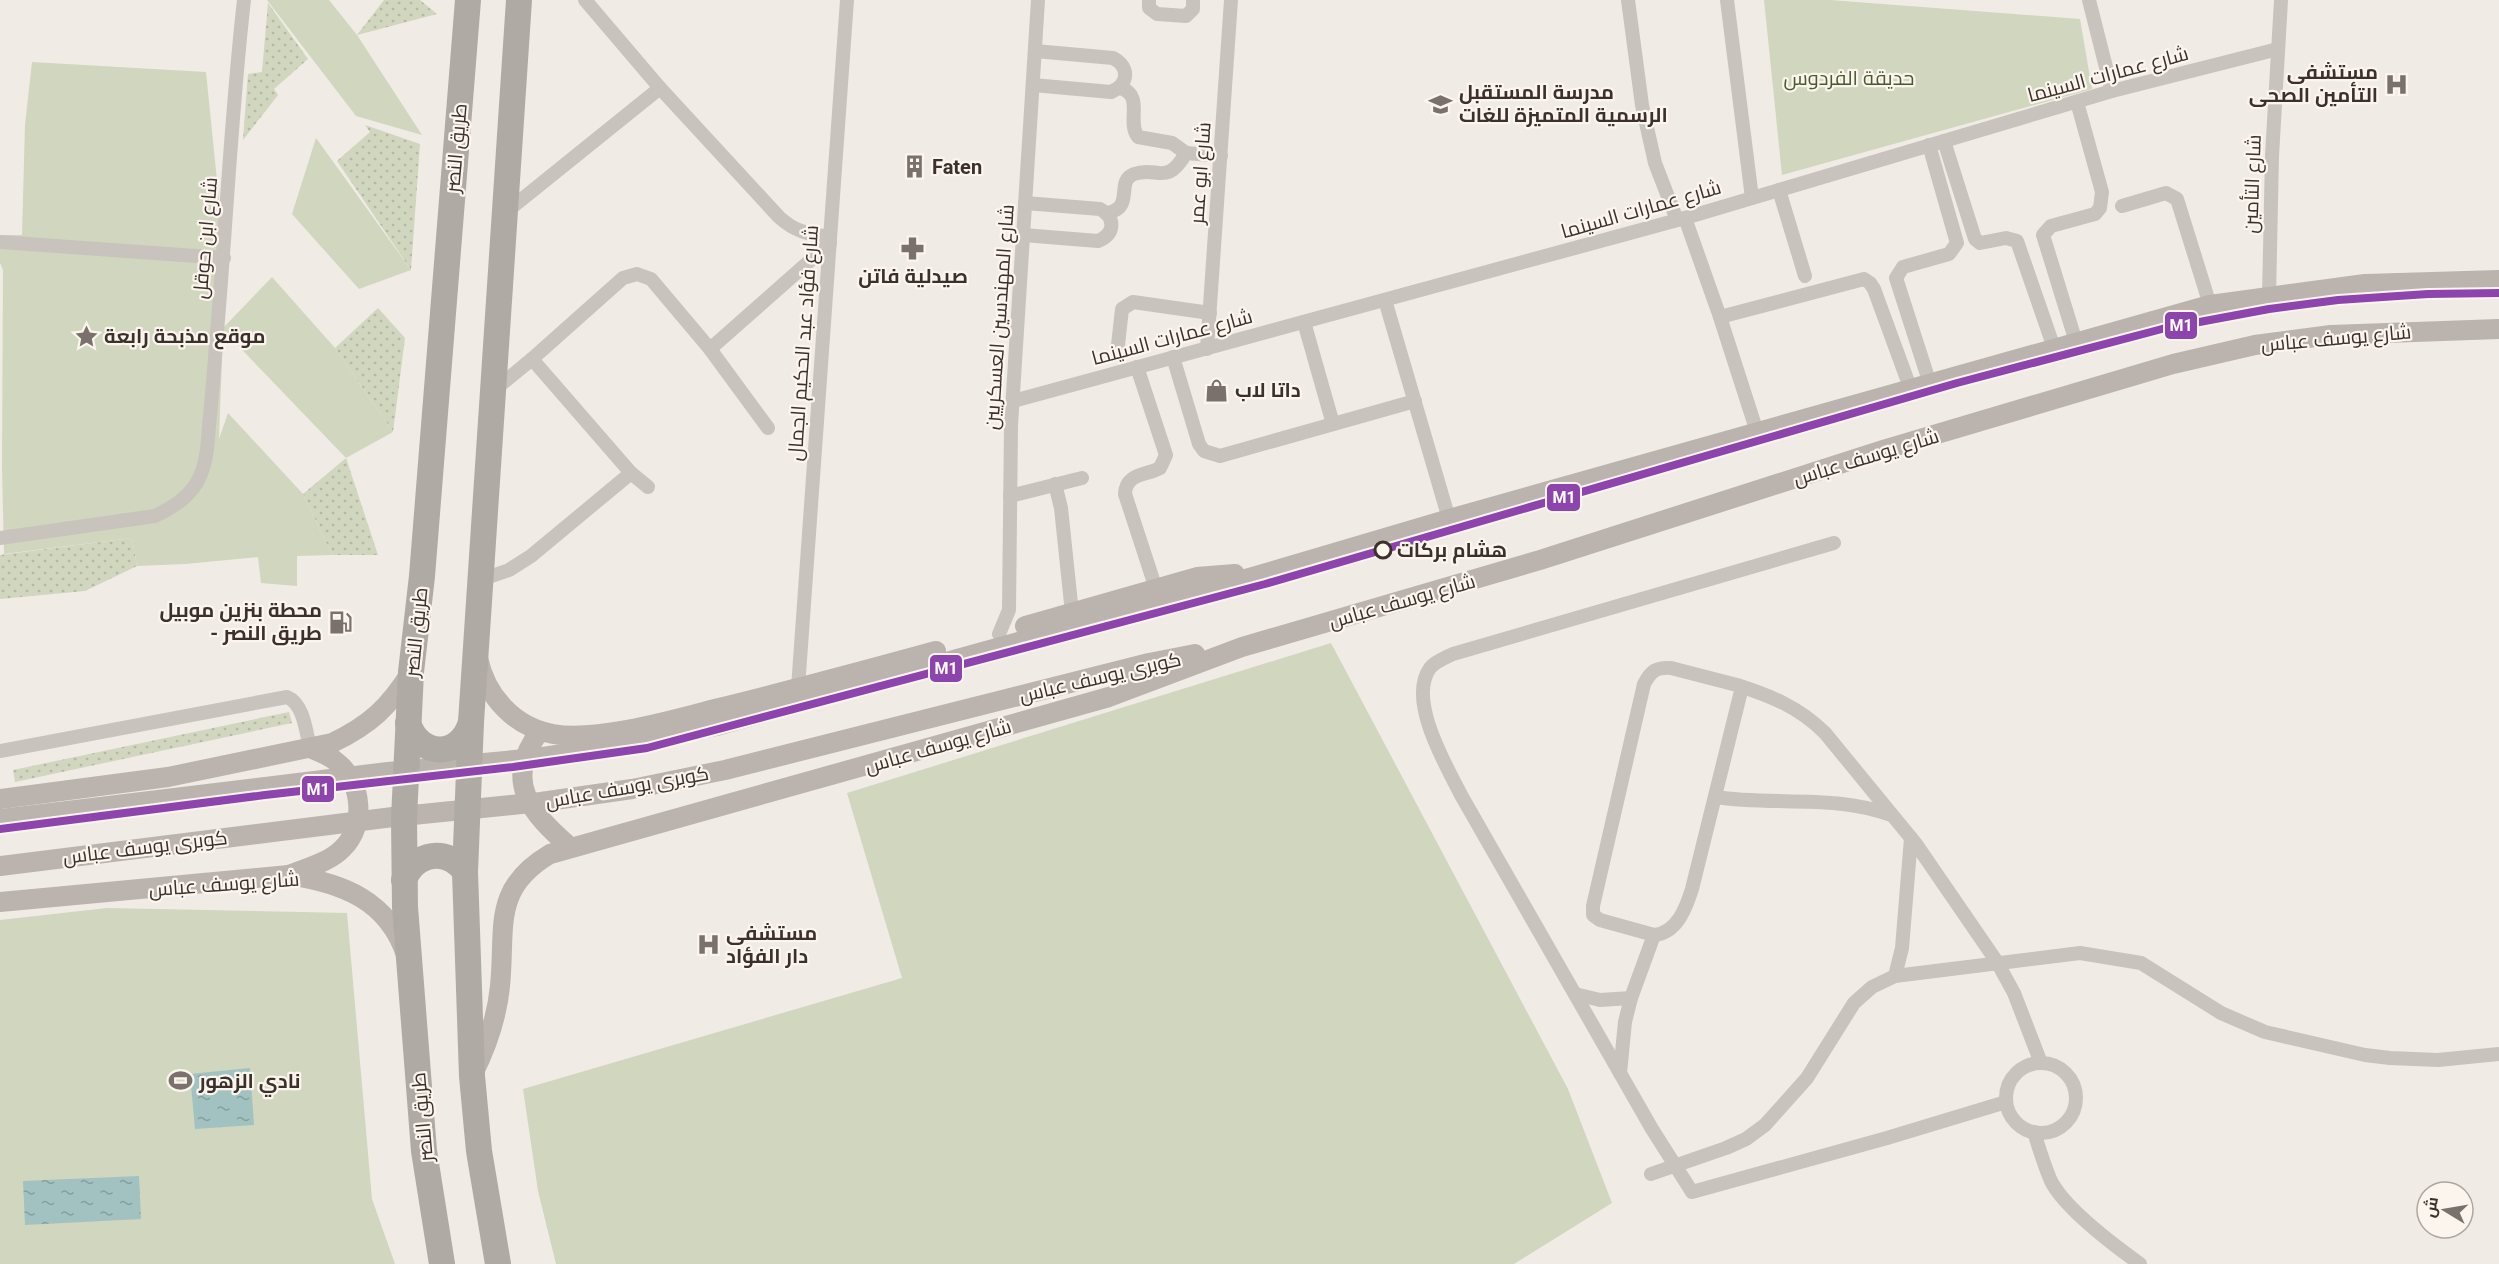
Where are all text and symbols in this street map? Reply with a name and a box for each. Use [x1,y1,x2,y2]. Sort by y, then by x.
street label: شارع عمارات السينما [2025,41,2192,109]
place label: مستشفى التأمين الصحى [2249,60,2378,107]
park label: حديقة الفردوس [1784,66,1914,91]
hospital icon: مستشفى التأمين الصحى [2383,71,2409,97]
place label: مدرسة المستقبل الرسمية المتميزة للغات [1459,80,1668,127]
school or university icon: مدرسة المستقبل الرسمية المتميزة للغات [1428,91,1454,117]
street label: طريق النصر [440,102,473,195]
street label: شارع ابو عمر [1184,121,1218,226]
street label: شارع التأمين [2238,134,2268,234]
building icon: Faten [901,154,927,180]
place label: Faten [932,155,982,179]
street label: شارع عمارات السينما [1558,175,1724,245]
street label: شارع ابن حوقل [188,176,224,300]
street label: شارع المهندسين العسكريين [979,203,1021,431]
street label: شارع فؤاد عبد الحكيم الجمال [783,224,825,462]
pharmacy icon: صيدلية فاتن [900,236,926,262]
place label: صيدلية فاتن [858,264,968,288]
street label: شارع عمارات السينما [1089,304,1256,372]
line badge: M1 [2164,311,2198,340]
text: M1 [2169,316,2193,335]
street label: شارع يوسف عباس [2260,319,2412,359]
place icon: موقع مذبحة رابعة [73,323,99,349]
place label: موقع مذبحة رابعة [104,324,265,350]
shop icon: داتا لاب [1204,377,1230,403]
place label: داتا لاب [1235,378,1301,402]
street label: شارع يوسف عباس [1790,423,1942,492]
line badge: M1 [1546,483,1581,512]
text: M1 [1552,488,1576,507]
place label: هشام بركات [1397,538,1507,564]
marker: هشام بركات [1374,541,1392,559]
street label: شارع يوسف عباس [1326,569,1478,635]
street label: طريق النصر [399,586,434,679]
place label: محطة بنزين موبيل - طريق النصر [159,598,322,646]
fuel station icon: محطة بنزين موبيل - طريق النصر [327,609,353,635]
street label: كوبرى يوسف عباس [1017,647,1184,708]
line badge: M1 [929,654,963,683]
text: M1 [934,659,958,678]
street label: شارع يوسف عباس [862,714,1014,780]
street label: كوبرى يوسف عباس [543,761,711,814]
line badge: M1 [301,775,335,803]
text: M1 [306,780,330,799]
street label: كوبرى يوسف عباس [61,825,229,870]
street label: شارع يوسف عباس [148,867,300,903]
place label: مستشفى دار الفؤاد [726,921,817,968]
hospital icon: مستشفى دار الفؤاد [695,931,721,957]
sports icon: نادي الزهور [168,1068,194,1094]
place label: نادي الزهور [198,1069,301,1097]
street label: طريق النصر [406,1071,439,1164]
north arrow [2415,1180,2475,1240]
text: ش [2419,1195,2442,1219]

